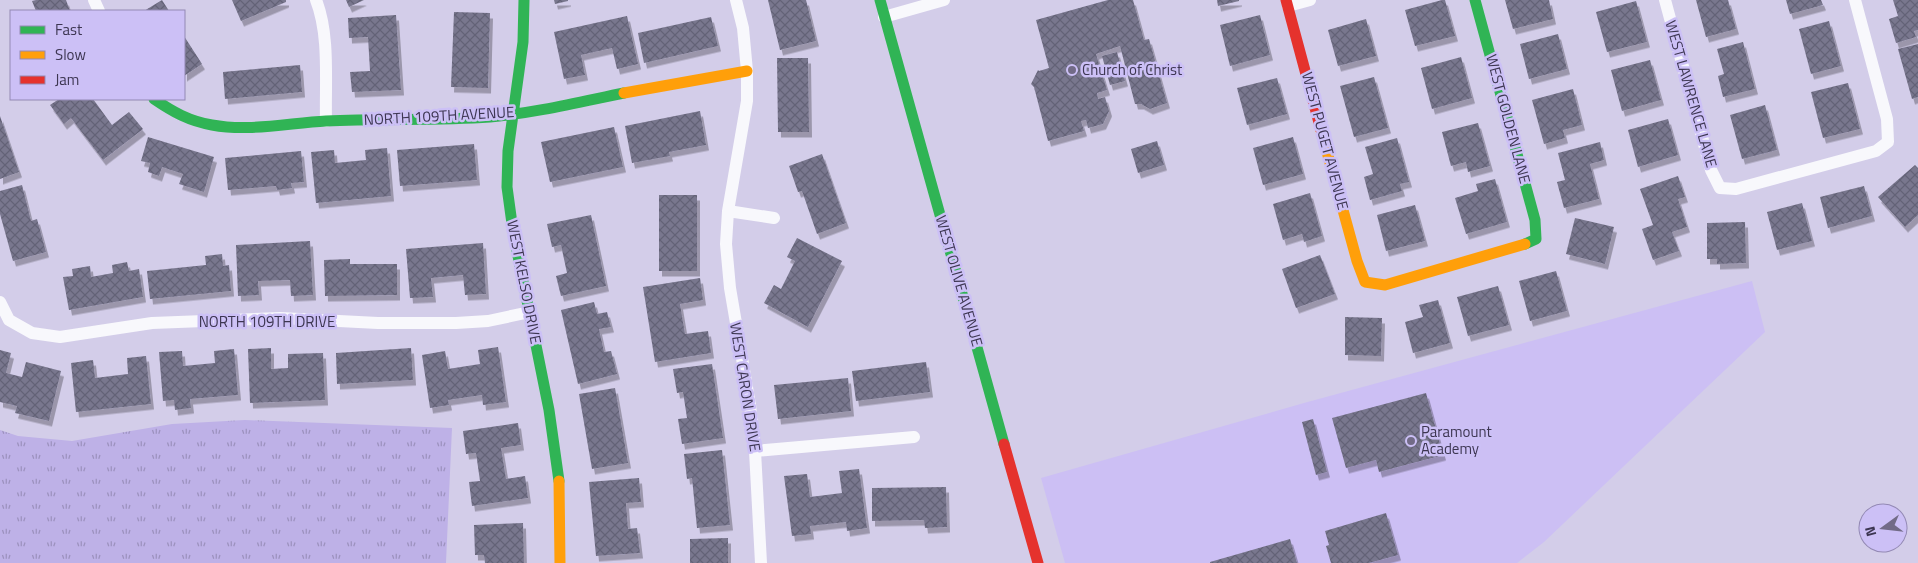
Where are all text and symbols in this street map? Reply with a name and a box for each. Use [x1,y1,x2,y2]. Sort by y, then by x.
legend [10,10,185,100]
text: Fast [55,18,83,41]
street label: WEST LAWRENCE LANE [1659,18,1723,170]
text: Slow [55,43,86,66]
street label: WEST GOLDEN LANE [1480,52,1537,186]
place label: Church of Christ [1082,58,1183,81]
marker: Church of Christ [1066,64,1078,76]
text: Jam [55,68,79,91]
street label: WEST PUGET AVENUE [1296,69,1355,212]
street label: NORTH 109TH AVENUE [363,100,515,131]
street label: WEST OLIVE AVENUE [930,213,989,349]
street label: WEST KELSO DRIVE [501,218,548,346]
street label: NORTH 109TH DRIVE [199,310,335,333]
street label: WEST CARON DRIVE [724,321,767,453]
place label: Paramount Academy [1421,420,1492,460]
marker: Paramount Academy [1405,435,1417,447]
north arrow [1858,503,1908,553]
text: N [1859,524,1881,539]

